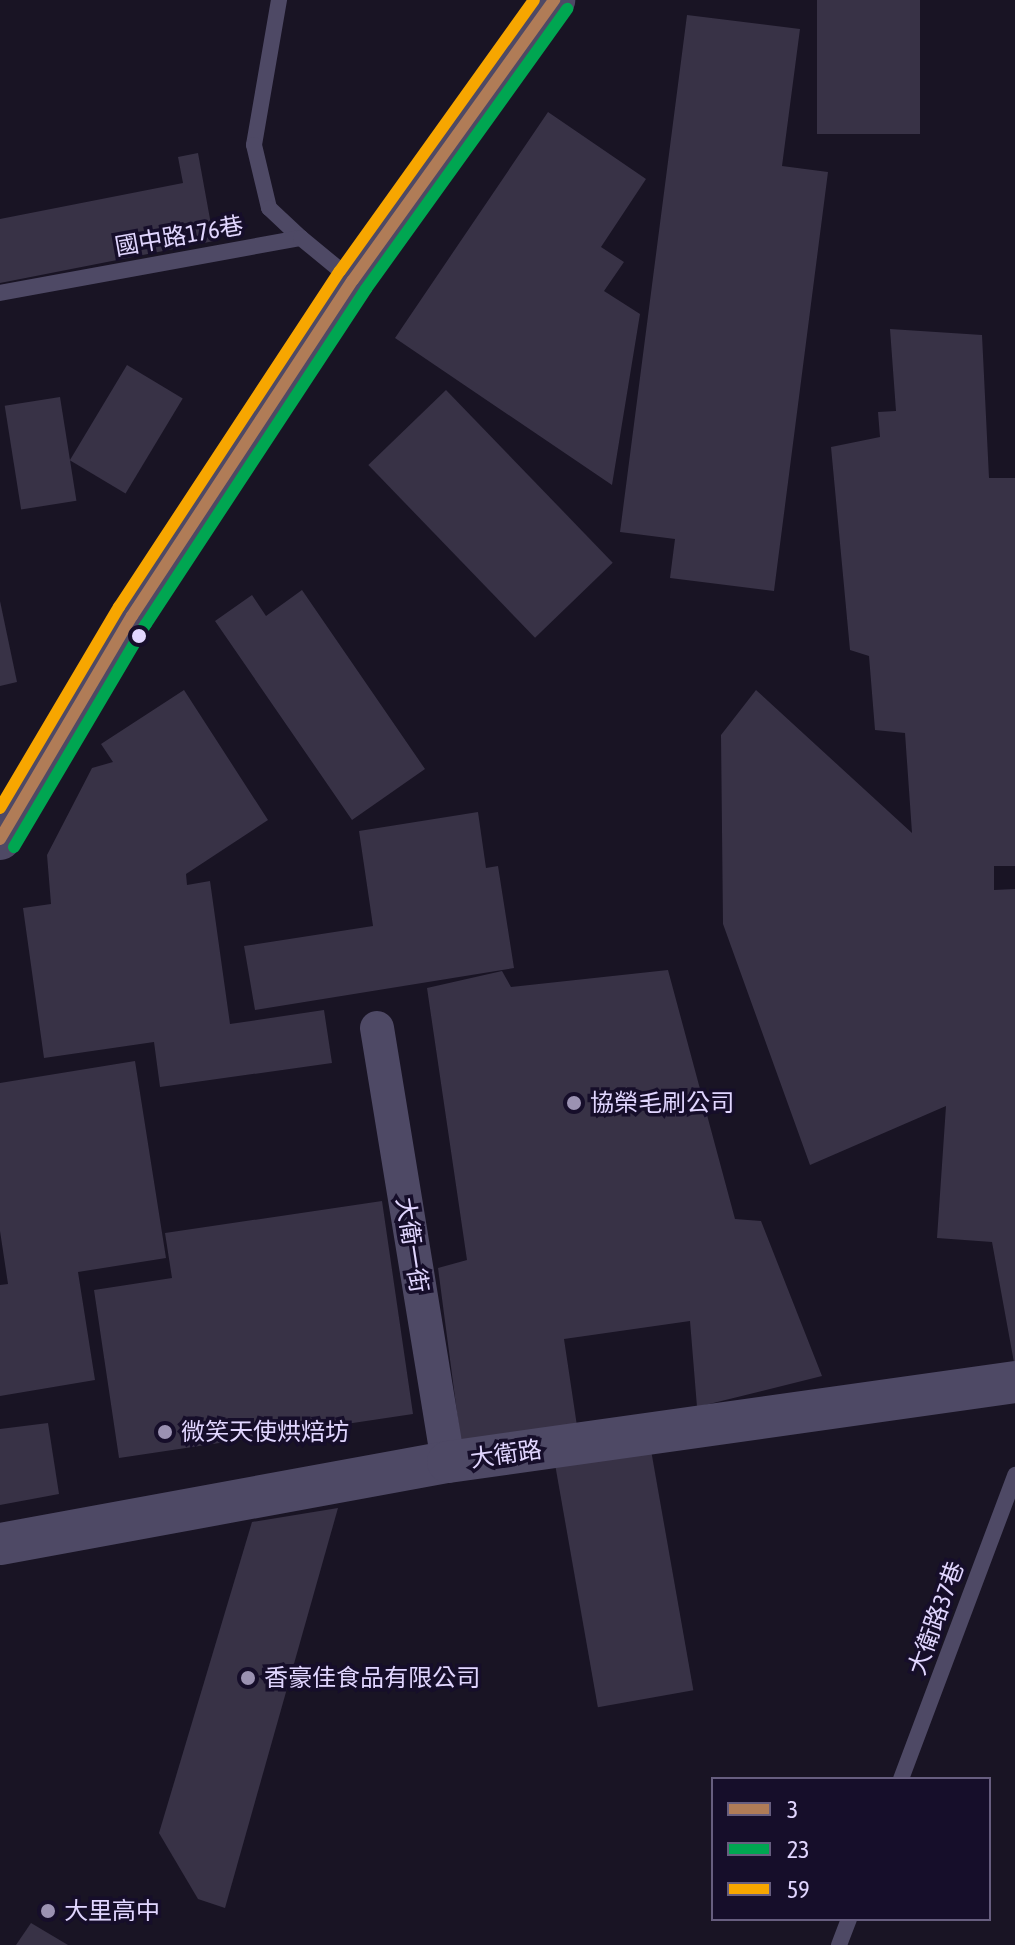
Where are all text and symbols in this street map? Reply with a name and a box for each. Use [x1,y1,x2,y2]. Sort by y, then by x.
street label: 國中路176巷 [113,211,245,261]
unlabelled marker [131,628,147,644]
place label: 協榮毛刷公司 [590,1089,734,1117]
marker: 協榮毛刷公司 [565,1094,583,1112]
street label: 大衛一街 [390,1195,434,1295]
place label: 微笑天使烘焙坊 [181,1418,349,1446]
marker: 微笑天使烘焙坊 [156,1423,174,1441]
street label: 大衛路 [468,1435,544,1473]
street label: 大衛路37巷 [902,1557,970,1679]
place label: 香豪佳食品有限公司 [264,1664,480,1692]
marker: 香豪佳食品有限公司 [239,1669,257,1687]
legend [711,1777,991,1921]
text: 3 [787,1796,798,1823]
text: 23 [787,1836,810,1863]
text: 59 [787,1876,810,1903]
place label: 大里高中 [64,1897,160,1925]
marker: 大里高中 [39,1902,57,1920]

